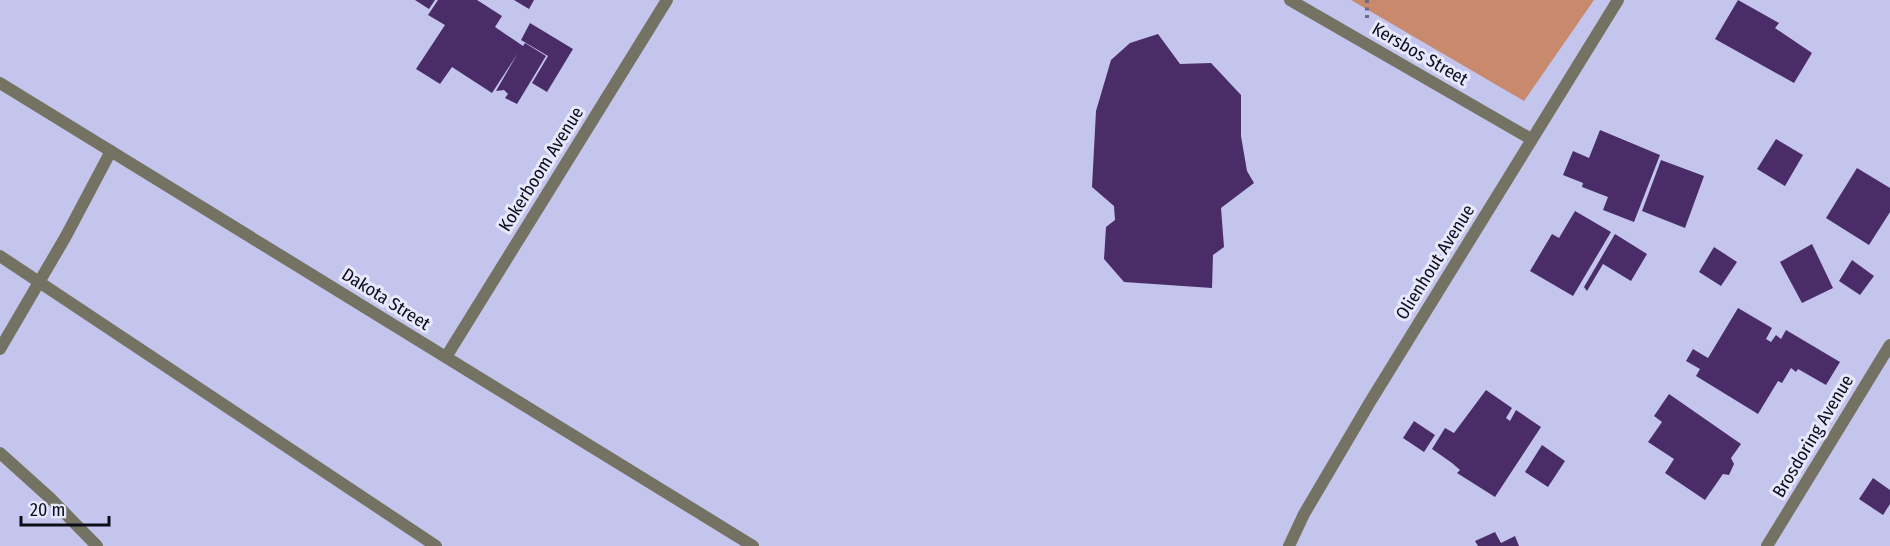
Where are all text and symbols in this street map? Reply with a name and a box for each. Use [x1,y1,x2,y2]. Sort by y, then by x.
street label: Kersbos Street [1368,18,1472,90]
street label: Kokerboom Avenue [494,103,588,235]
street label: Olienhout Avenue [1391,200,1479,324]
street label: Dakota Street [338,263,434,335]
street label: Brosdoring Avenue [1768,371,1858,501]
scale bar [21,489,110,527]
text: 20 m [30,499,65,521]

